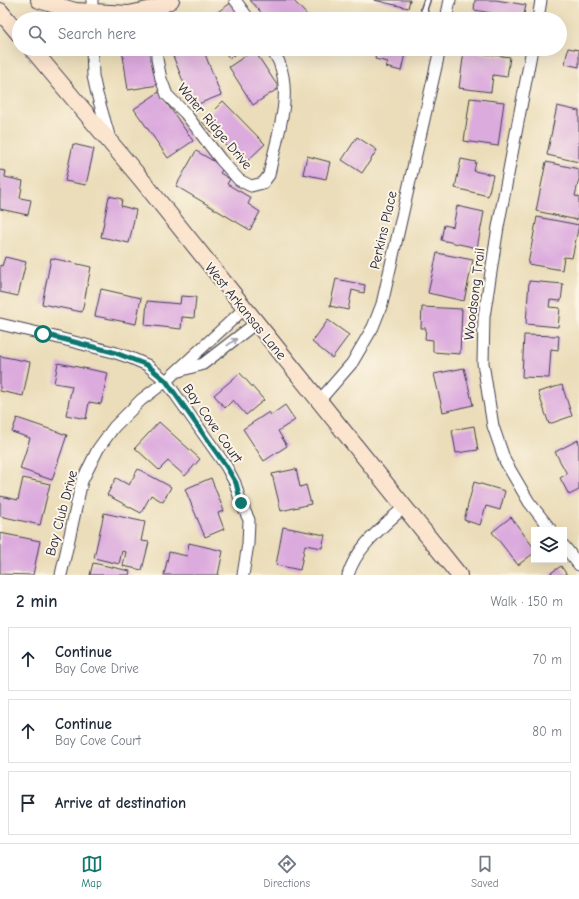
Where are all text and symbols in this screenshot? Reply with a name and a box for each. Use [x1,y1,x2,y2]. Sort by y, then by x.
search box [12,12,567,56]
icon: search [26,23,48,45]
text: Search here [58,25,136,43]
street label: Water Ridge Drive [174,80,256,173]
street label: Perkins Place [366,189,401,271]
street label: Woodsong Trail [460,247,489,341]
street label: West Arkansas Lane [201,259,290,363]
route start [34,325,52,343]
one-way arrow [226,337,237,346]
street label: Bay Cove Court [179,380,247,467]
street label: Bay Club Drive [42,468,81,558]
route end [232,494,250,512]
map controls [531,527,567,563]
button: layers [531,527,567,563]
text: 2 min [16,592,57,611]
text: Walk · 150 m [491,594,563,609]
text: Continue [55,643,112,661]
icon: ahead [17,648,39,670]
text: 70 m [533,652,562,667]
text: Bay Cove Drive [55,661,139,676]
text: Continue [55,715,112,733]
icon: ahead [17,720,39,742]
text: 80 m [532,724,562,739]
text: Bay Cove Court [55,733,141,748]
icon: arrive [17,792,39,814]
text: Arrive at destination [55,794,186,812]
tab: Map [81,853,103,890]
tab: Directions [264,853,310,890]
tab: Saved [471,853,498,890]

